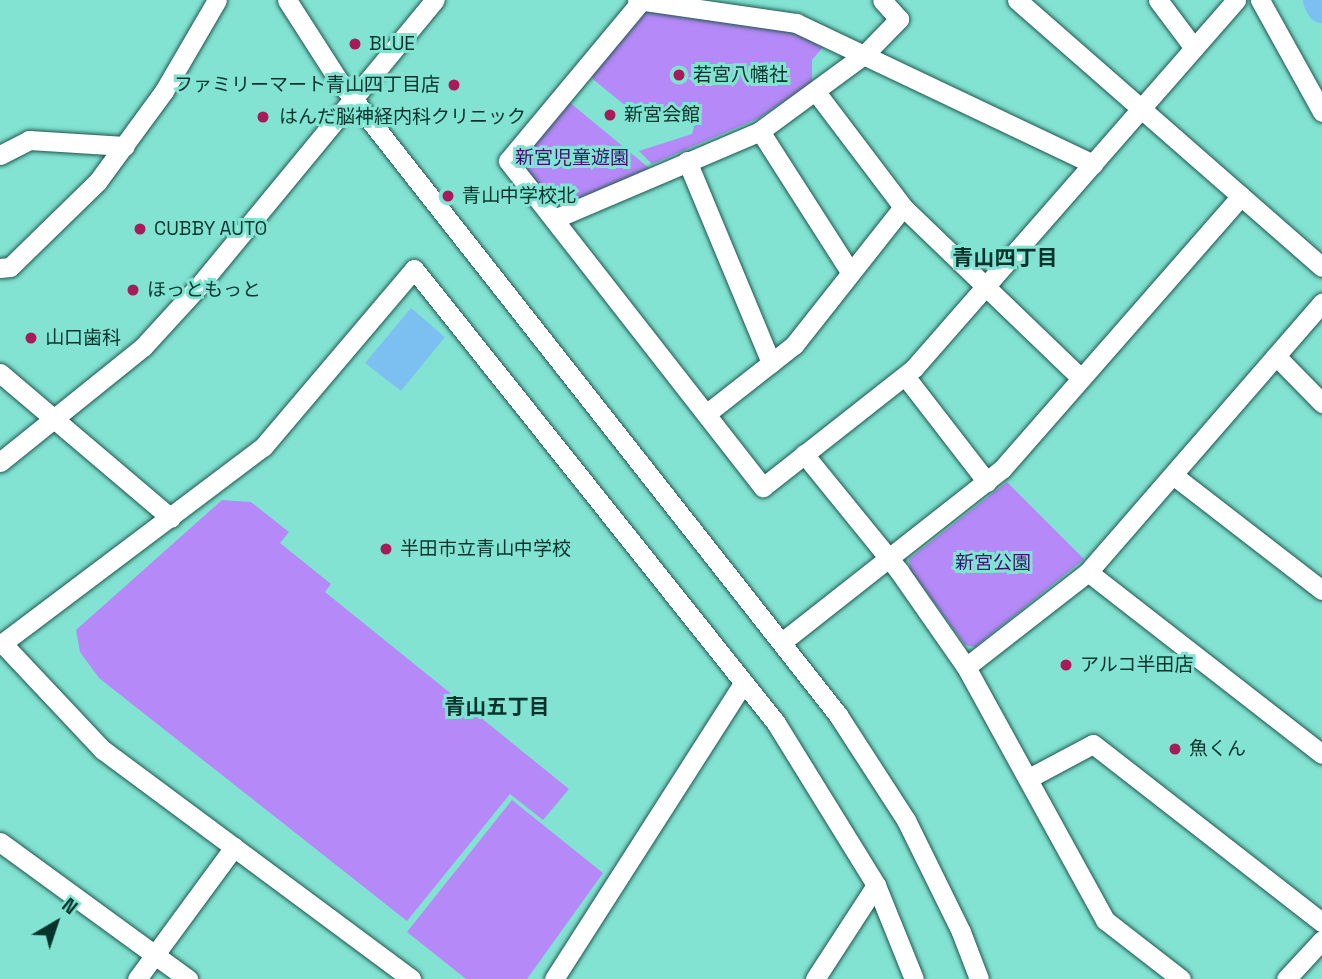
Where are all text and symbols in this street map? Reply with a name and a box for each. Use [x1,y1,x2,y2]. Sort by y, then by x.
place label: BLUE [369,33,415,55]
marker: BLUE [347,36,363,52]
place label: 若宮八幡社 [693,64,788,86]
marker: 若宮八幡社 [671,67,687,83]
place label: ファミリーマート青山四丁目店 [174,74,440,96]
marker: ファミリーマート青山四丁目店 [446,77,462,93]
place label: 新宮会館 [624,104,700,126]
place label: はんだ脳神経内科クリニック [279,106,526,128]
marker: はんだ脳神経内科クリニック [253,107,273,127]
marker: 新宮会館 [602,107,618,123]
park label: 新宮児童遊園 [515,147,629,169]
place label: 青山中学校北 [462,185,576,207]
marker: 青山中学校北 [440,188,456,204]
place label: CUBBY AUTO [154,218,268,240]
marker: CUBBY AUTO [132,221,148,237]
district label: 青山四丁目 [953,245,1057,271]
place label: ほっともっと [147,279,261,301]
marker: ほっともっと [125,282,141,298]
place label: 山口歯科 [45,327,121,349]
marker: 山口歯科 [23,330,39,346]
place label: 半田市立青山中学校 [400,538,571,560]
marker: 半田市立青山中学校 [378,541,394,557]
park label: 新宮公園 [955,552,1031,574]
place label: アルコ半田店 [1080,654,1194,676]
marker: アルコ半田店 [1058,657,1074,673]
district label: 青山五丁目 [445,694,549,720]
place label: 魚くん [1189,738,1246,760]
marker: 魚くん [1167,741,1183,757]
north arrow [21,888,91,958]
text: N [57,893,82,920]

